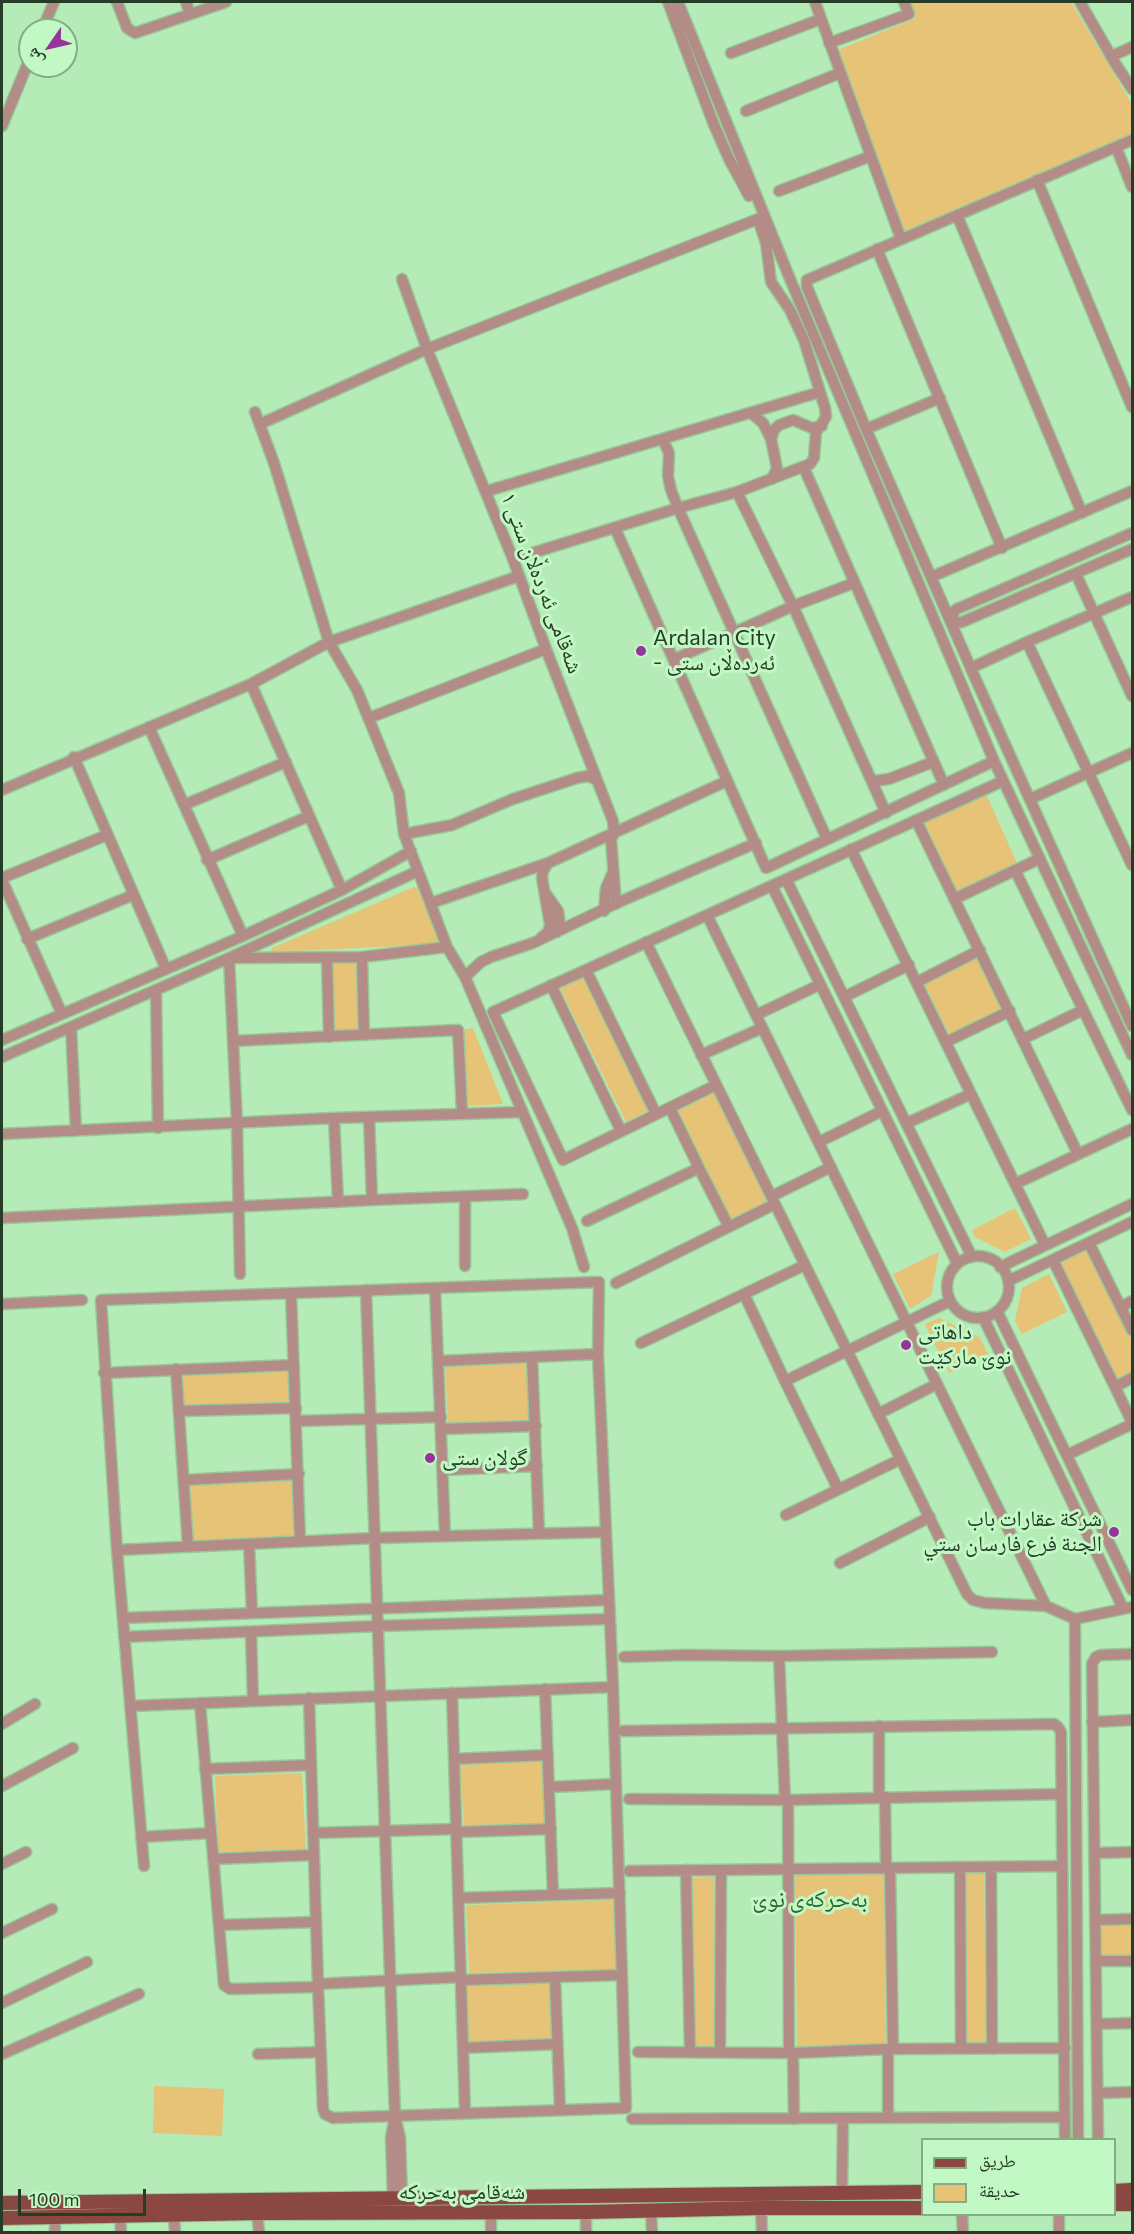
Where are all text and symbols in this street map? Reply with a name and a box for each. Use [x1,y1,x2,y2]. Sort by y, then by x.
north arrow [18,18,78,78]
text: ش [22,45,47,70]
street label: شەقامی ئەردەڵان ستی ١ [495,489,589,677]
place label: Ardalan City - ئەردەڵان ستی [653,625,776,676]
marker: Ardalan City - ئەردەڵان ستی [634,644,648,658]
place label: داهاتی نوێ مارکێت [918,1319,1011,1370]
marker: داهاتی نوێ مارکێت [899,1338,913,1352]
place label: گولان ستی [442,1445,527,1471]
marker: گولان ستی [423,1451,437,1465]
place label: شرکة عقارات باب الجنة فرع فارسان ستي [923,1506,1102,1558]
marker: شرکة عقارات باب الجنة فرع فارسان ستي [1107,1525,1121,1539]
district label: بەحرکەی نوێ [752,1885,868,1913]
legend [921,2138,1116,2216]
text: طريق [979,2149,1016,2171]
scale bar [21,2177,148,2215]
street label: شەقامی بەحرکە [399,2179,525,2205]
text: حديقة [979,2179,1020,2201]
text: 100 m [29,2188,79,2210]

